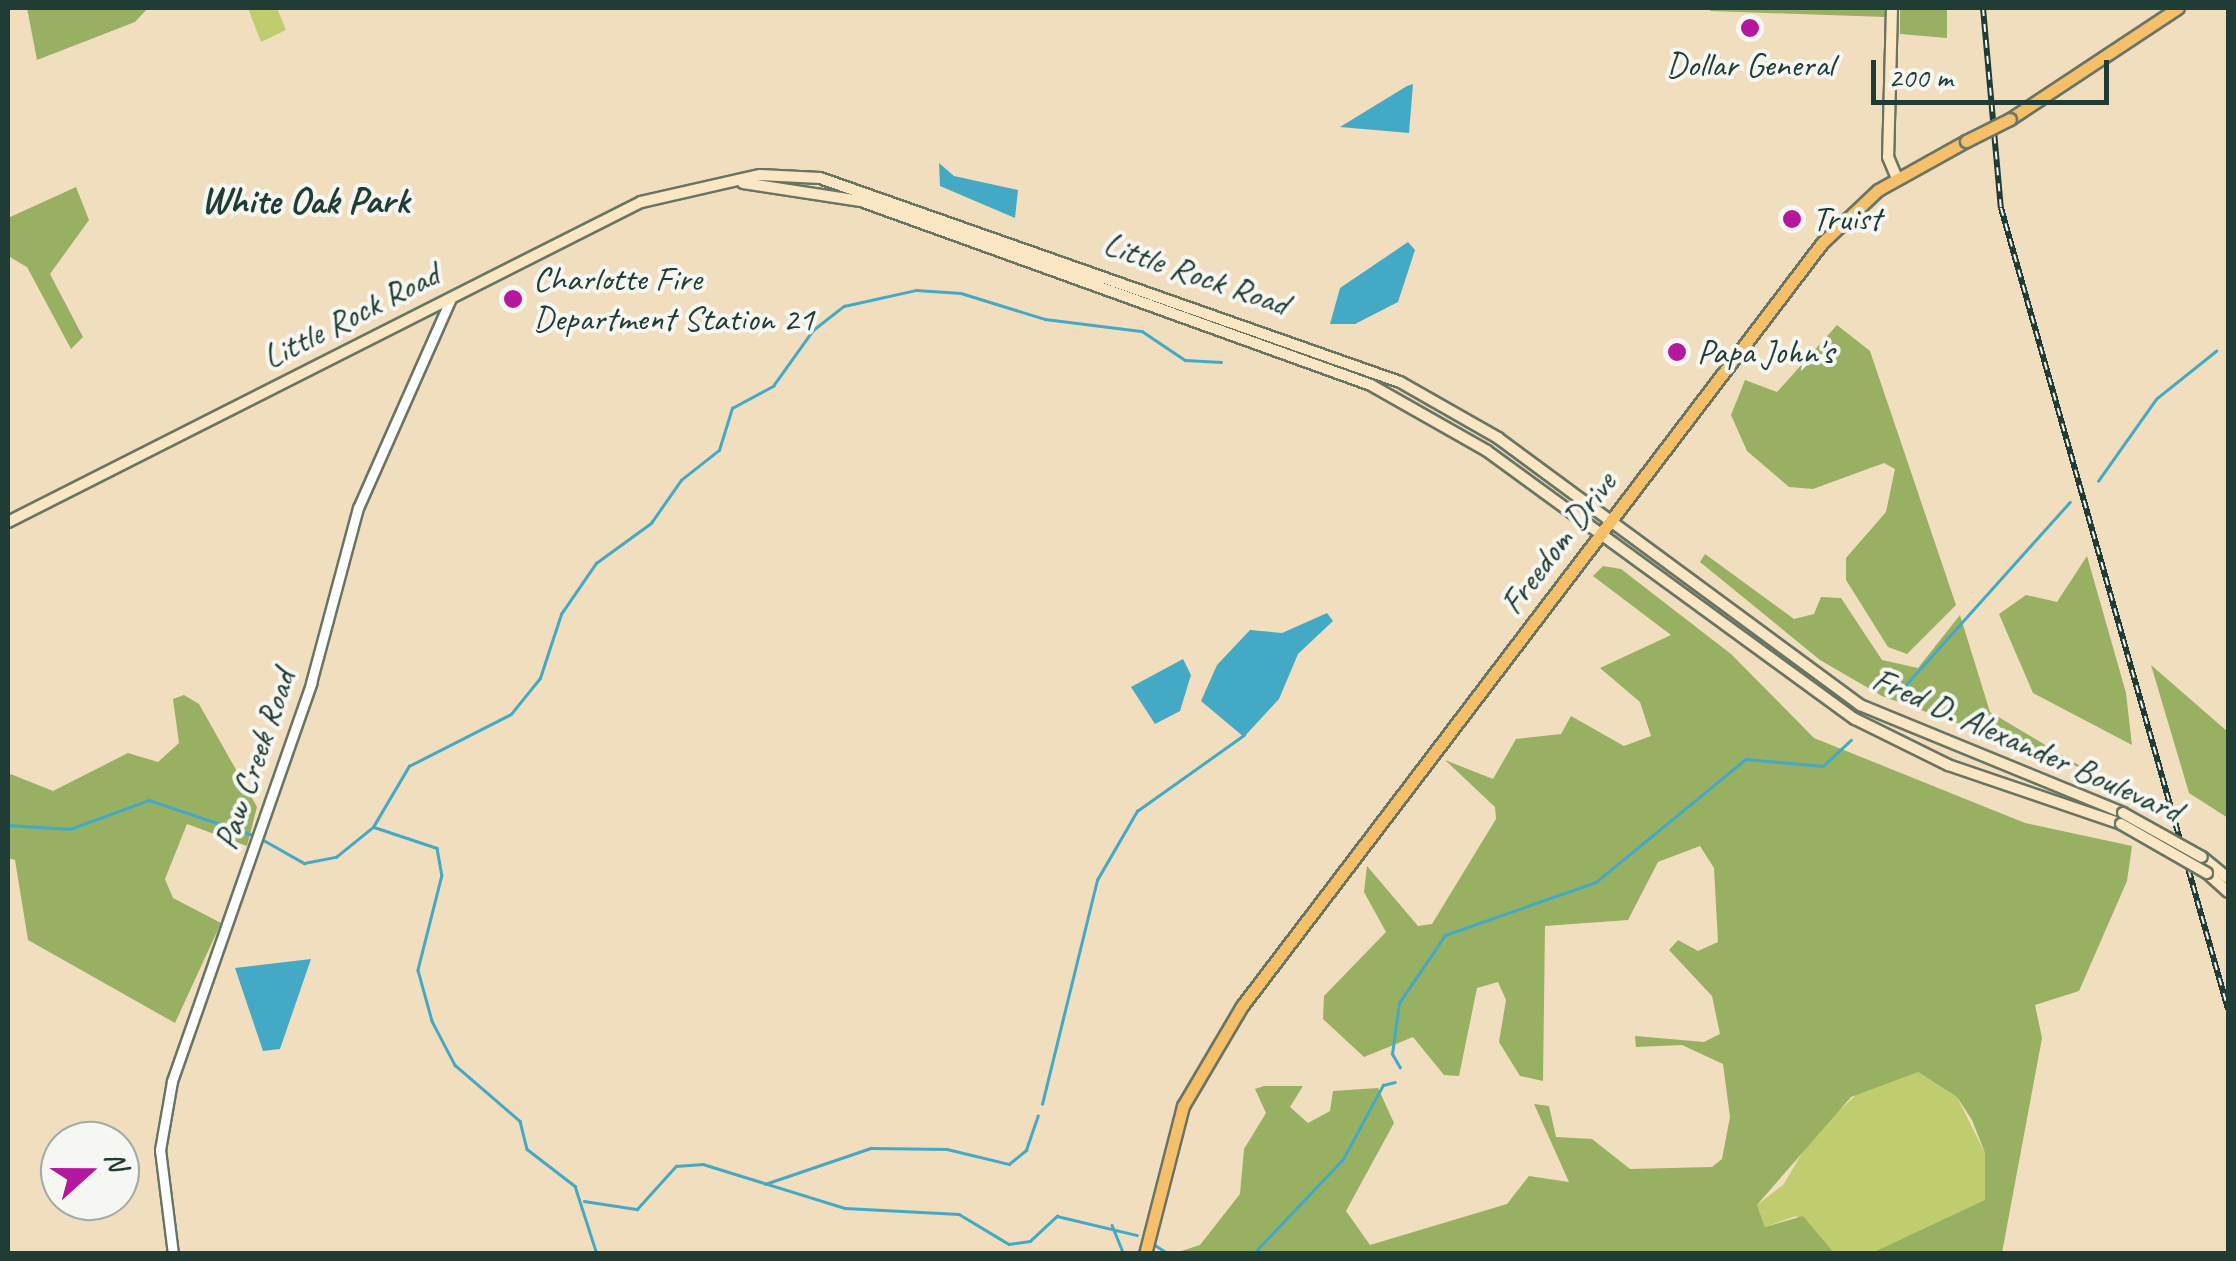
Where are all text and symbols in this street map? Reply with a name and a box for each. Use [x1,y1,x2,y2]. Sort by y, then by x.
marker: Dollar General [1739,17,1761,39]
scale bar [1876,40,2114,102]
place label: Dollar General [1666,44,1834,86]
text: 200 m [1888,58,1953,96]
district label: White Oak Park [200,178,410,224]
place label: Truist [1812,198,1881,240]
marker: Truist [1781,208,1803,230]
street label: Little Rock Road [1098,223,1294,325]
street label: Little Rock Road [255,253,447,379]
place label: Charlotte Fire Department Station 21 [533,258,814,340]
marker: Charlotte Fire Department Station 21 [502,288,524,310]
place label: Papa John's [1697,331,1834,373]
marker: Papa John's [1666,341,1688,363]
street label: Freedom Drive [1491,463,1625,623]
street label: Fred D. Alexander Boulevard [1866,658,2188,832]
street label: Paw Creek Road [205,664,305,856]
north arrow [40,1121,140,1221]
text: N [97,1146,136,1175]

